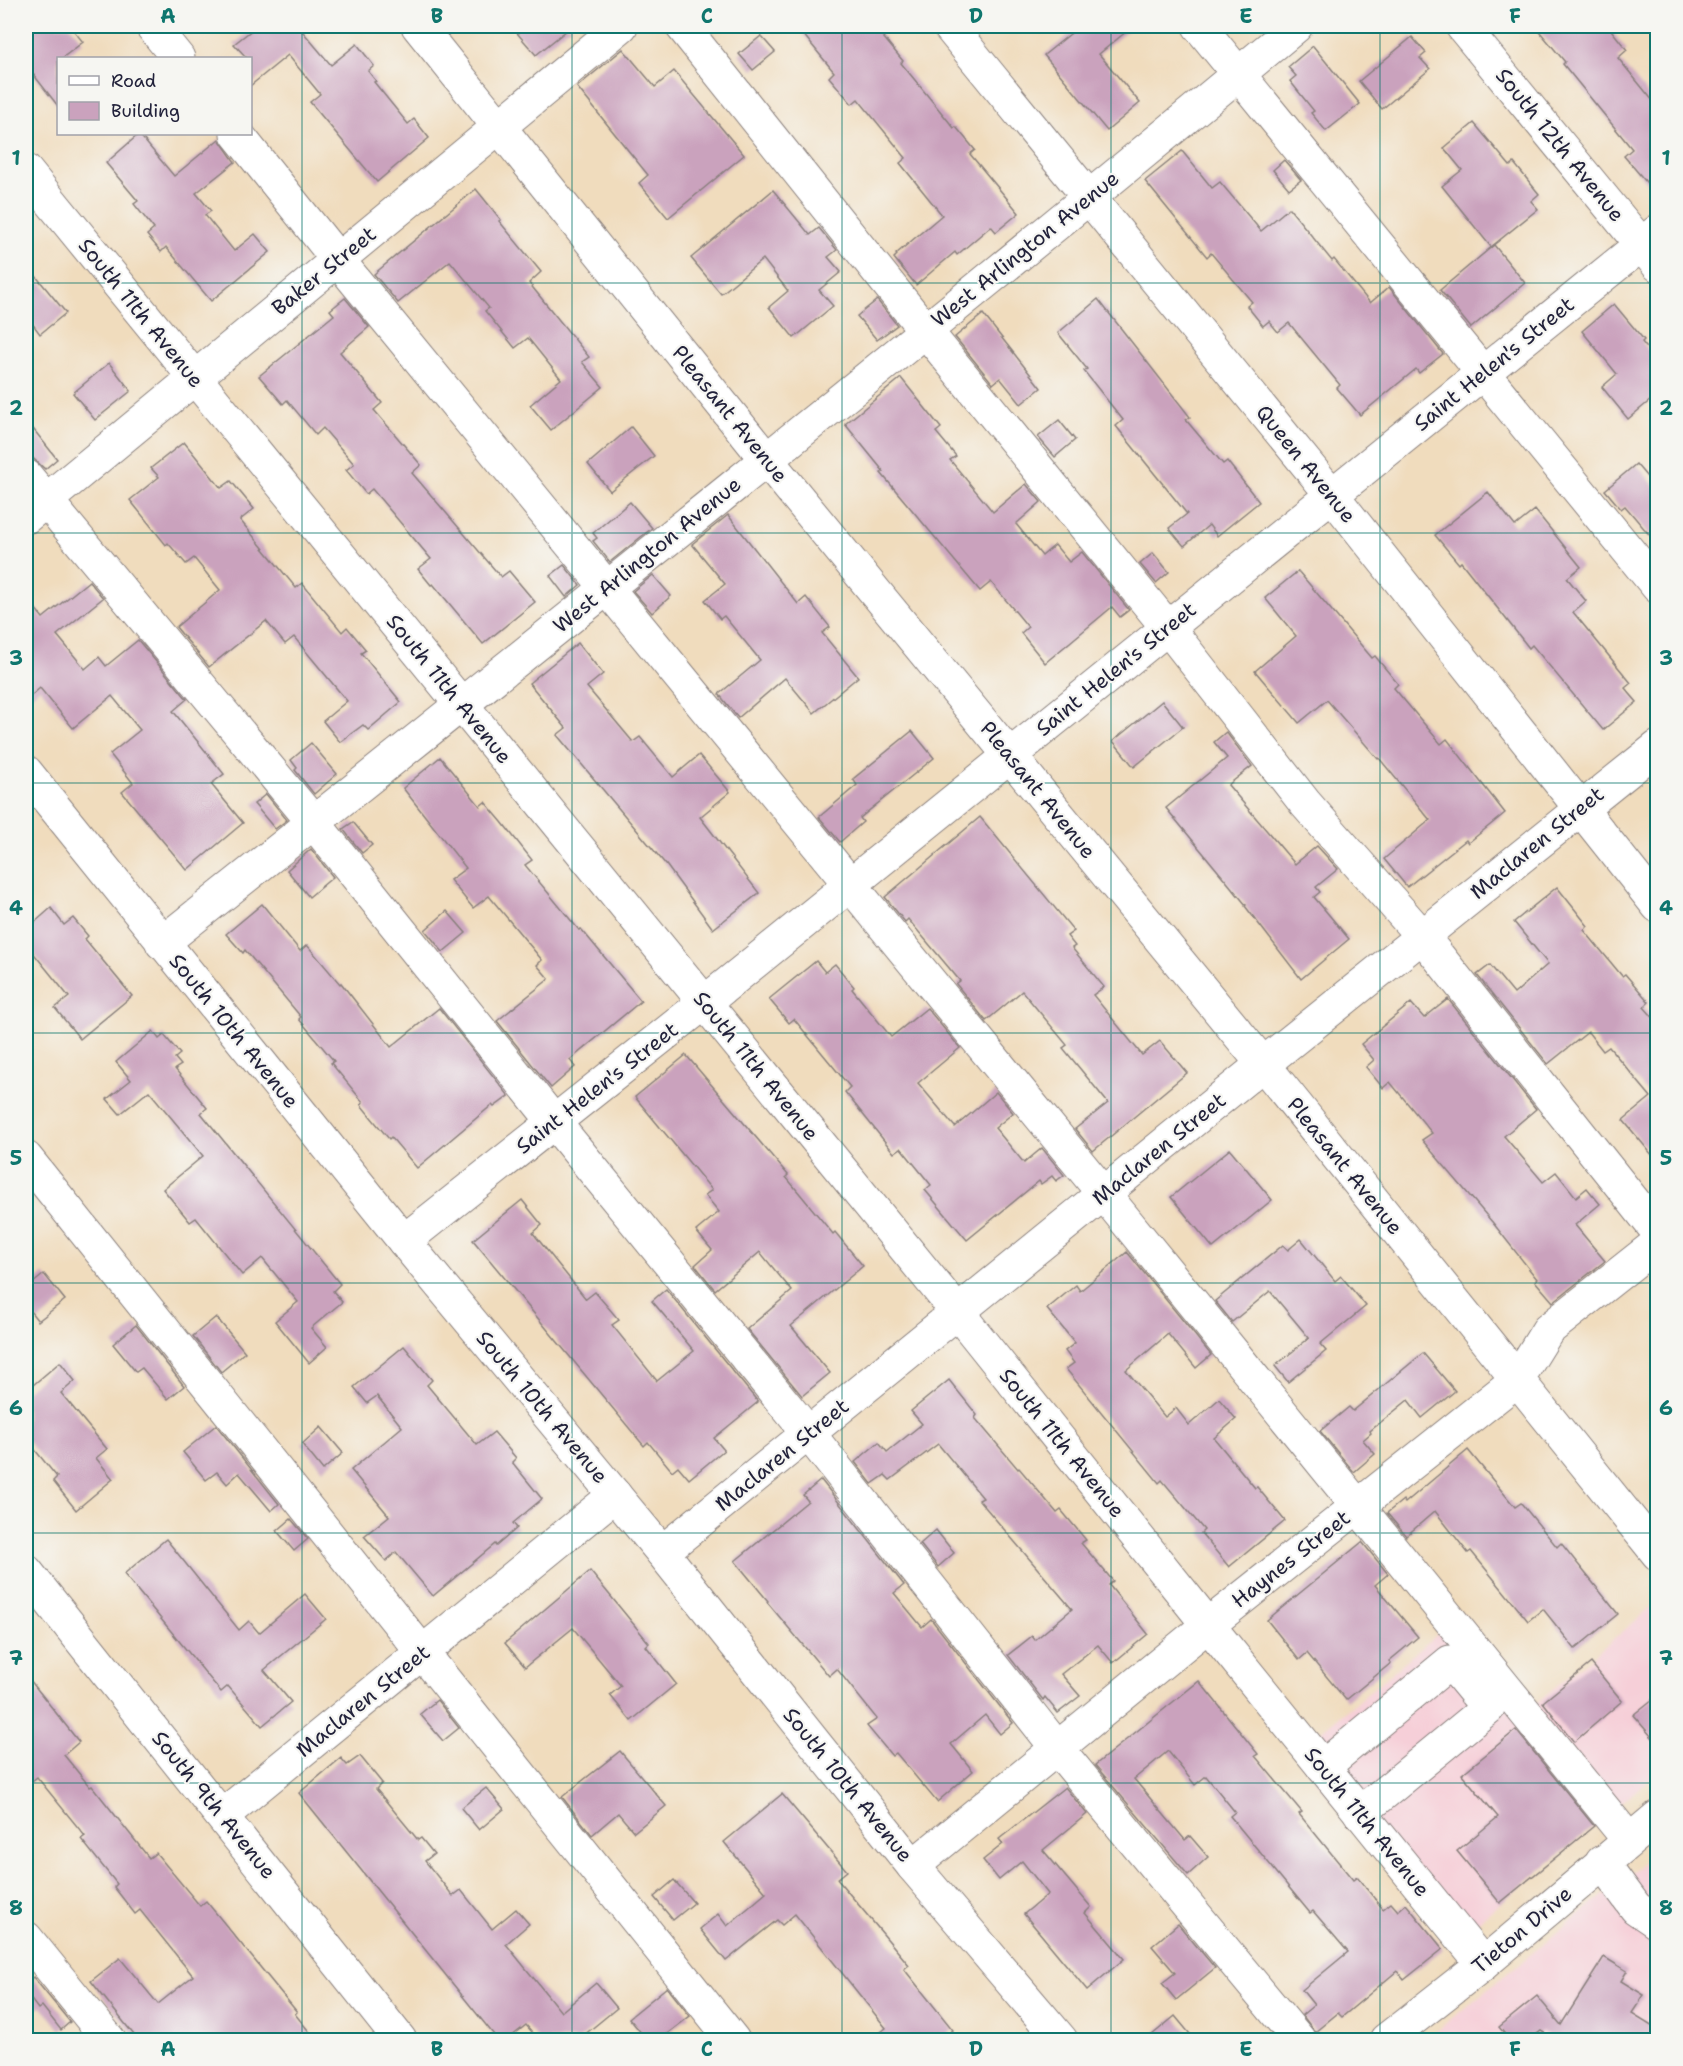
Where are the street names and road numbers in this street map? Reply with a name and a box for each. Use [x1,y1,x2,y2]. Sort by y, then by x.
street label: South 12th Avenue [1489,62,1631,228]
street label: West Arlington Avenue [925,164,1125,334]
street label: Baker Street [266,220,382,322]
street label: South 11th Avenue [72,232,210,394]
street label: Saint Helen's Street [1408,291,1580,437]
street label: Pleasant Avenue [666,339,794,489]
street label: Queen Avenue [1250,399,1362,529]
street label: West Arlington Avenue [547,470,747,640]
street label: Saint Helen's Street [1030,596,1202,742]
street label: South 11th Avenue [380,608,518,770]
street label: Pleasant Avenue [974,715,1102,865]
street label: Maclaren Street [1464,780,1610,906]
street label: South 10th Avenue [163,948,305,1114]
street label: South 11th Avenue [687,985,825,1147]
street label: Saint Helen's Street [510,1016,684,1160]
street label: Maclaren Street [1086,1086,1232,1212]
street label: Pleasant Avenue [1281,1091,1409,1241]
street label: South 10th Avenue [470,1325,614,1489]
street label: South 11th Avenue [993,1362,1131,1524]
street label: Maclaren Street [709,1392,855,1518]
street label: Haynes Street [1226,1504,1356,1614]
street label: Maclaren Street [290,1638,436,1764]
street label: South 10th Avenue [777,1702,919,1868]
street label: South 9th Avenue [146,1725,282,1885]
street label: South 11th Avenue [1298,1741,1436,1903]
street label: Tieton Drive [1466,1880,1578,1980]

